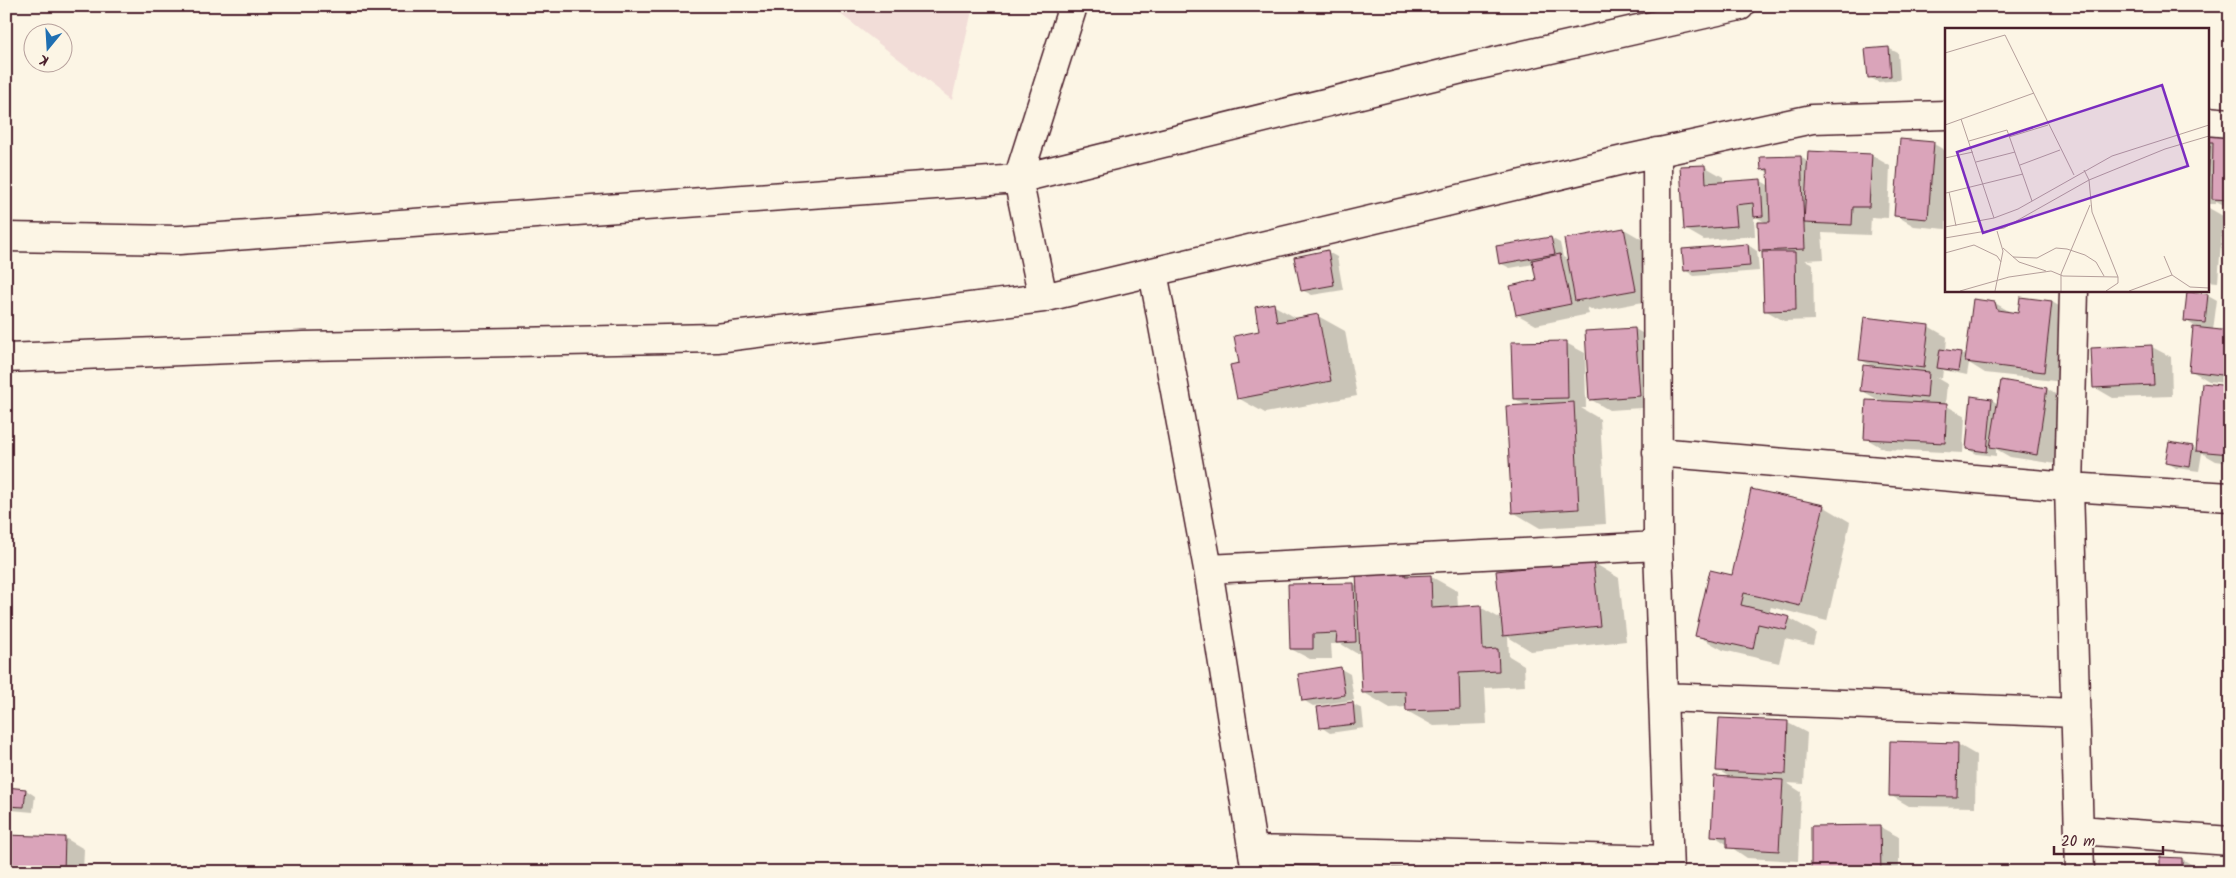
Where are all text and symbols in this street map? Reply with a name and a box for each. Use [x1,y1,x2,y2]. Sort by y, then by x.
north arrow [22,22,72,72]
inset map [1945,28,2208,291]
text: K [36,47,52,71]
scale bar [2054,823,2162,855]
text: 20 m [2061,830,2095,854]

